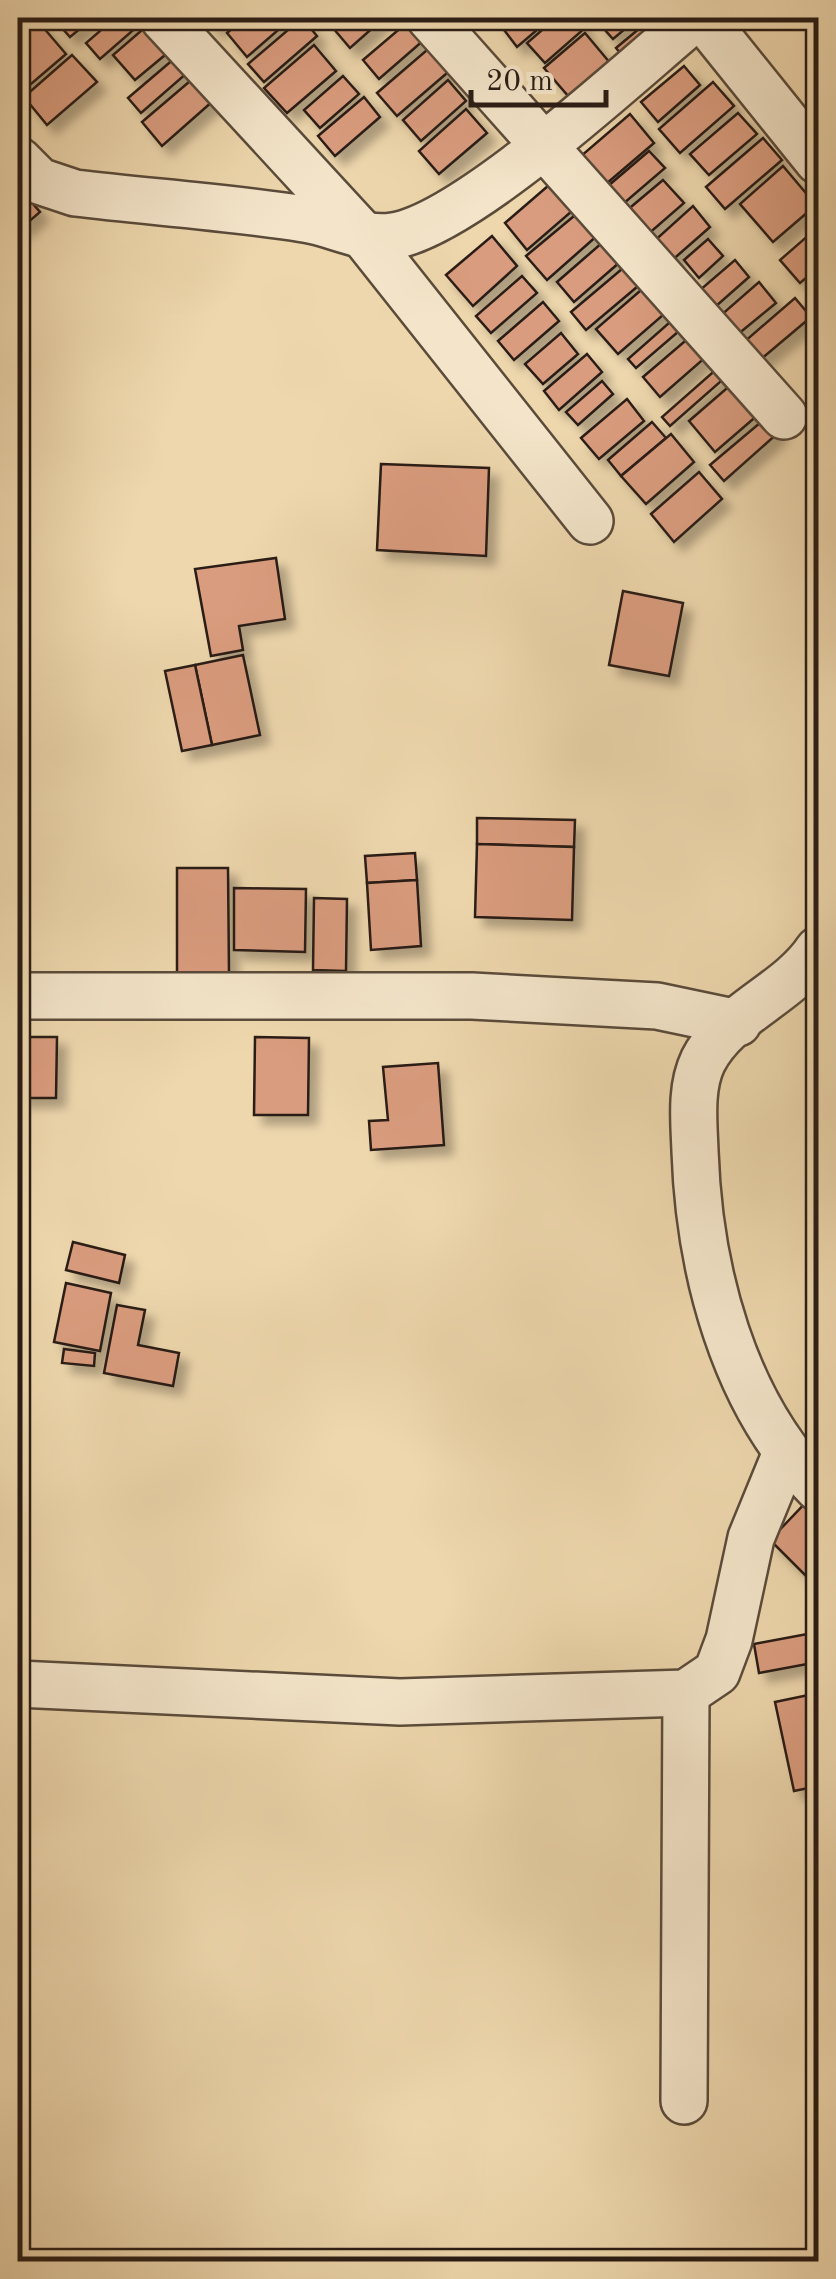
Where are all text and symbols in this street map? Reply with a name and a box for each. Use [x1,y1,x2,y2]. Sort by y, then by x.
scale bar [471,45,606,107]
text: 20 m [486,67,553,97]

